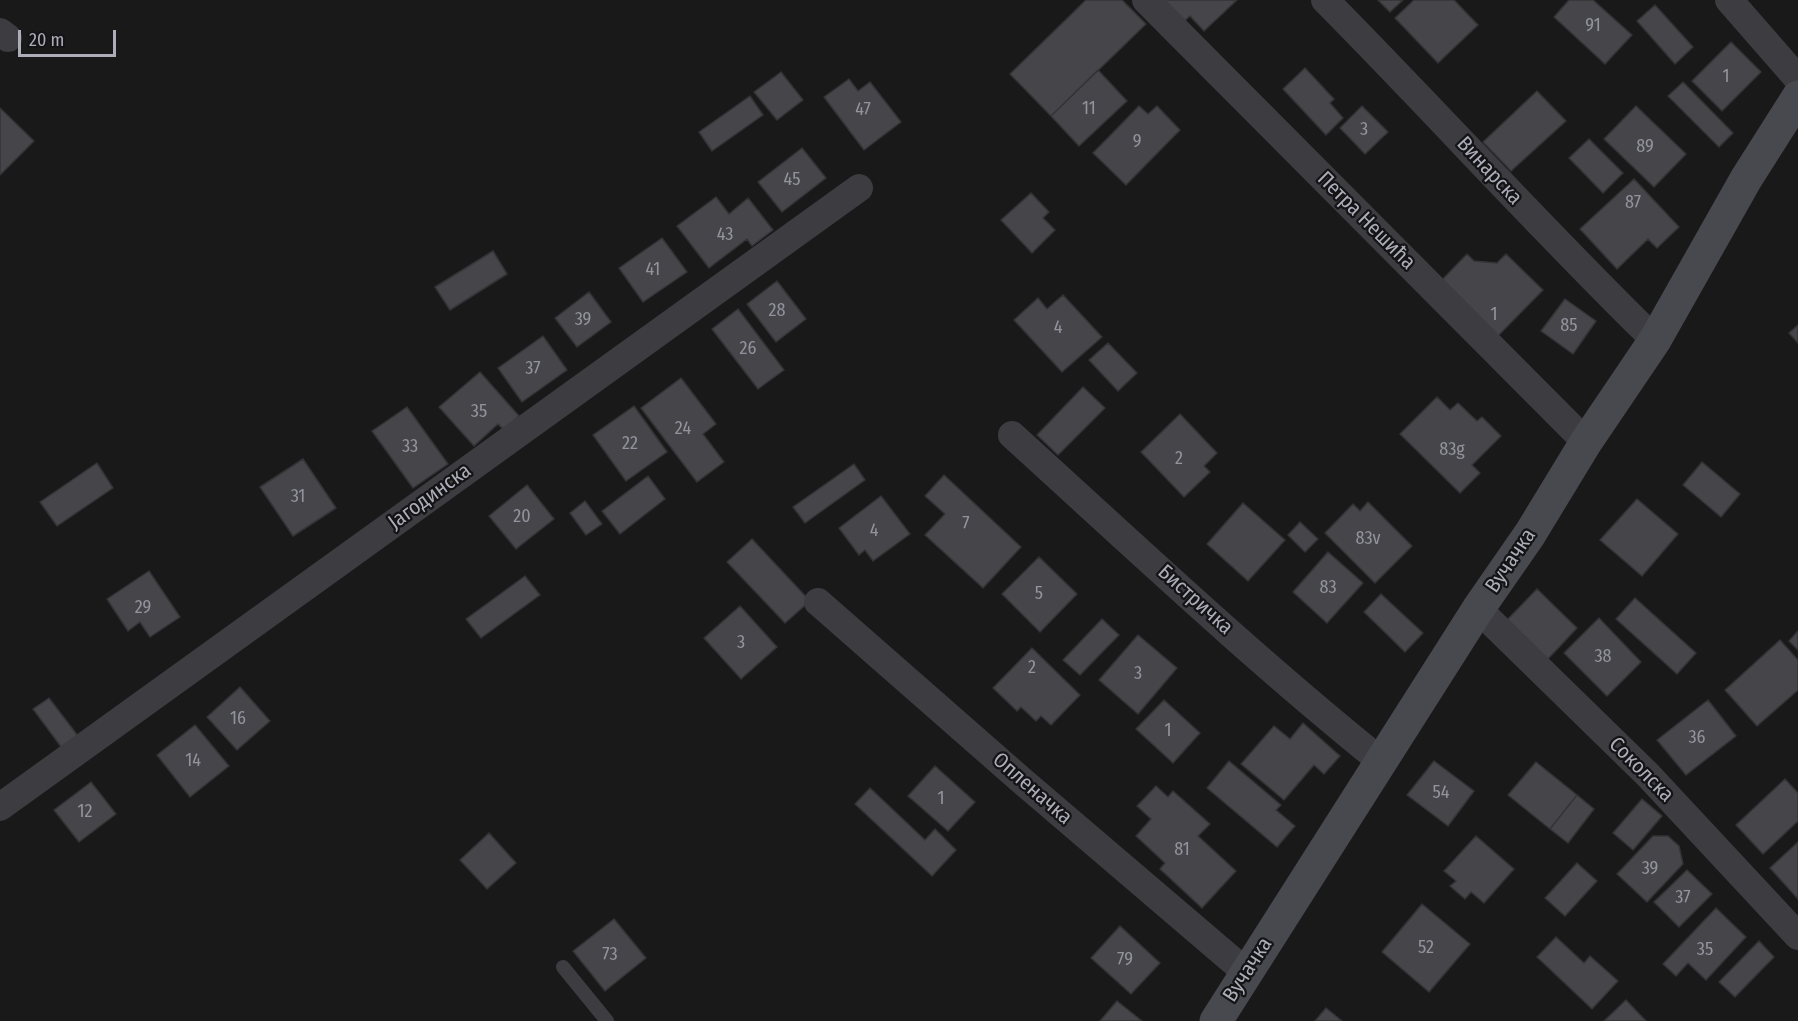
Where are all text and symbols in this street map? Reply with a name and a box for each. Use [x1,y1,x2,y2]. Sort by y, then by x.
house number: 91 [1585,15,1601,37]
scale bar [21,18,118,56]
text: 20 m [29,29,64,51]
house number: 1 [1722,66,1730,88]
house number: 11 [1082,98,1096,120]
house number: 47 [855,99,871,121]
house number: 3 [1360,119,1368,141]
house number: 9 [1133,131,1141,153]
street label: Винарска [1451,132,1527,210]
house number: 89 [1636,136,1654,158]
street label: Петра Нешића [1312,167,1420,275]
house number: 45 [784,169,800,191]
house number: 87 [1625,192,1641,214]
house number: 43 [717,224,733,246]
house number: 41 [646,259,660,281]
house number: 28 [769,300,785,322]
house number: 1 [1490,304,1498,326]
house number: 39 [575,309,591,331]
house number: 85 [1560,315,1578,337]
house number: 4 [1054,317,1062,339]
house number: 26 [740,338,756,360]
house number: 37 [525,358,541,380]
house number: 35 [471,401,487,423]
house number: 24 [675,418,691,440]
house number: 22 [622,433,638,455]
house number: 33 [402,436,418,458]
house number: 83g [1439,439,1465,461]
house number: 2 [1175,448,1183,470]
street label: Јагодинска [384,458,476,536]
house number: 31 [291,486,305,508]
house number: 20 [513,506,531,528]
house number: 7 [962,513,970,535]
house number: 4 [870,520,878,542]
street label: Вучачка [1481,524,1541,598]
house number: 83v [1355,528,1381,550]
street label: Бистричка [1152,560,1238,640]
house number: 83 [1319,577,1337,599]
house number: 5 [1035,583,1043,605]
house number: 29 [135,597,151,619]
house number: 3 [737,632,745,654]
house number: 38 [1594,646,1612,668]
house number: 2 [1028,657,1036,679]
house number: 3 [1134,663,1142,685]
house number: 16 [230,708,246,730]
house number: 1 [1164,720,1172,742]
house number: 36 [1688,727,1706,749]
street label: Соколска [1603,732,1679,808]
street label: Опленачка [987,748,1077,830]
house number: 14 [185,750,201,772]
house number: 54 [1433,782,1449,804]
house number: 1 [937,788,945,810]
house number: 12 [78,801,92,823]
house number: 81 [1174,839,1190,861]
house number: 39 [1642,858,1658,880]
house number: 37 [1675,887,1691,909]
street label: Вучачка [1218,933,1278,1007]
house number: 52 [1418,937,1434,959]
house number: 35 [1697,939,1713,961]
house number: 73 [602,944,618,966]
house number: 79 [1117,949,1133,971]

